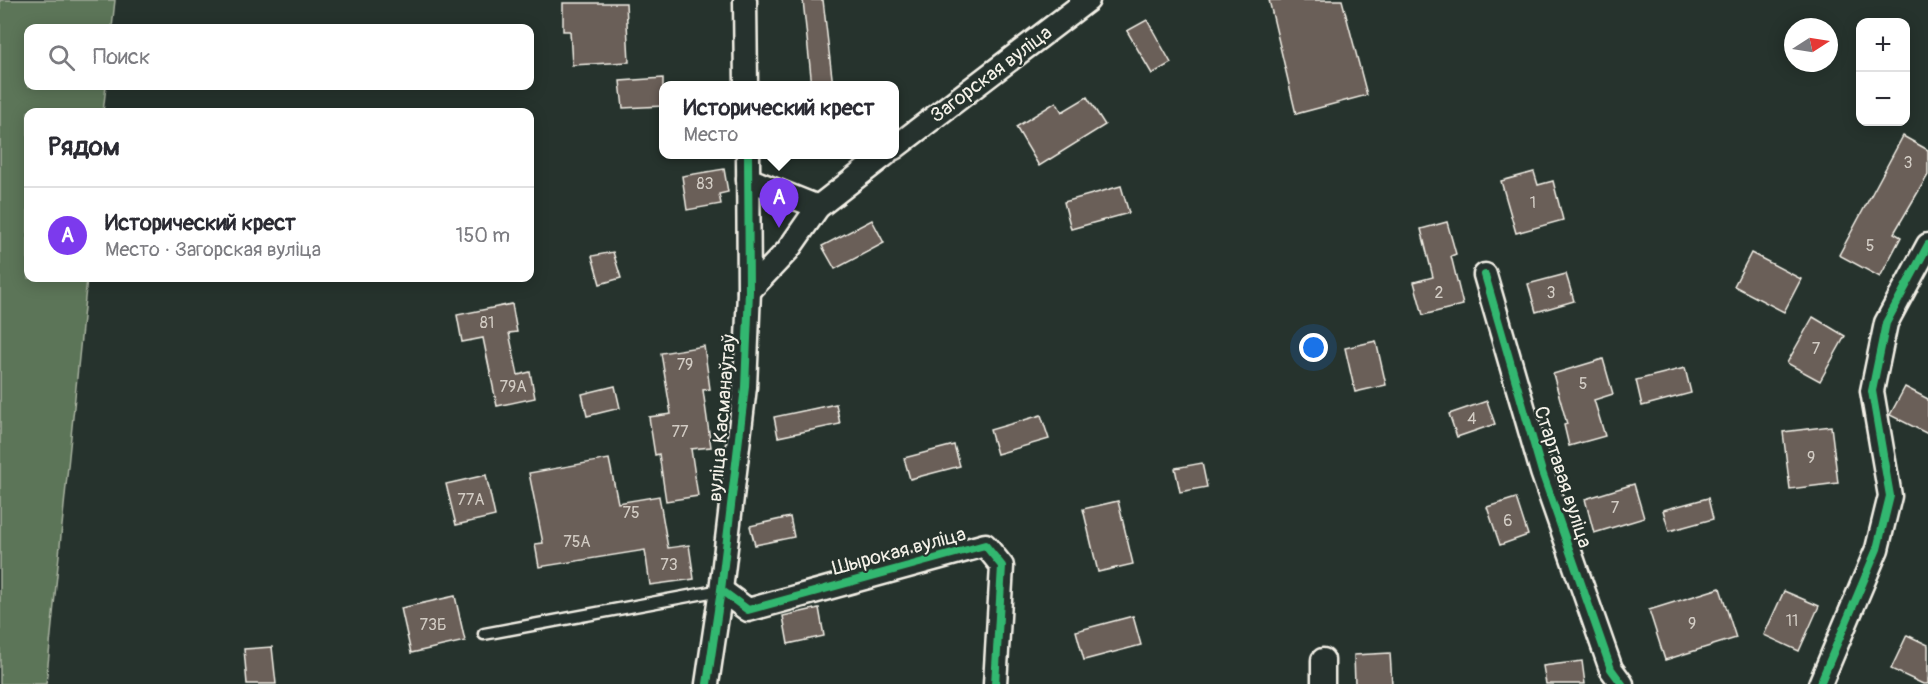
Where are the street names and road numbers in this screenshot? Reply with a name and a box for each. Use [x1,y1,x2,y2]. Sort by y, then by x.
street label: Загорская вуліца [925,20,1057,128]
street label: вуліца Касманаўтаў [702,333,742,503]
street label: Стартавая вуліца [1528,403,1598,551]
street label: Шырокая вуліца [830,521,968,581]

